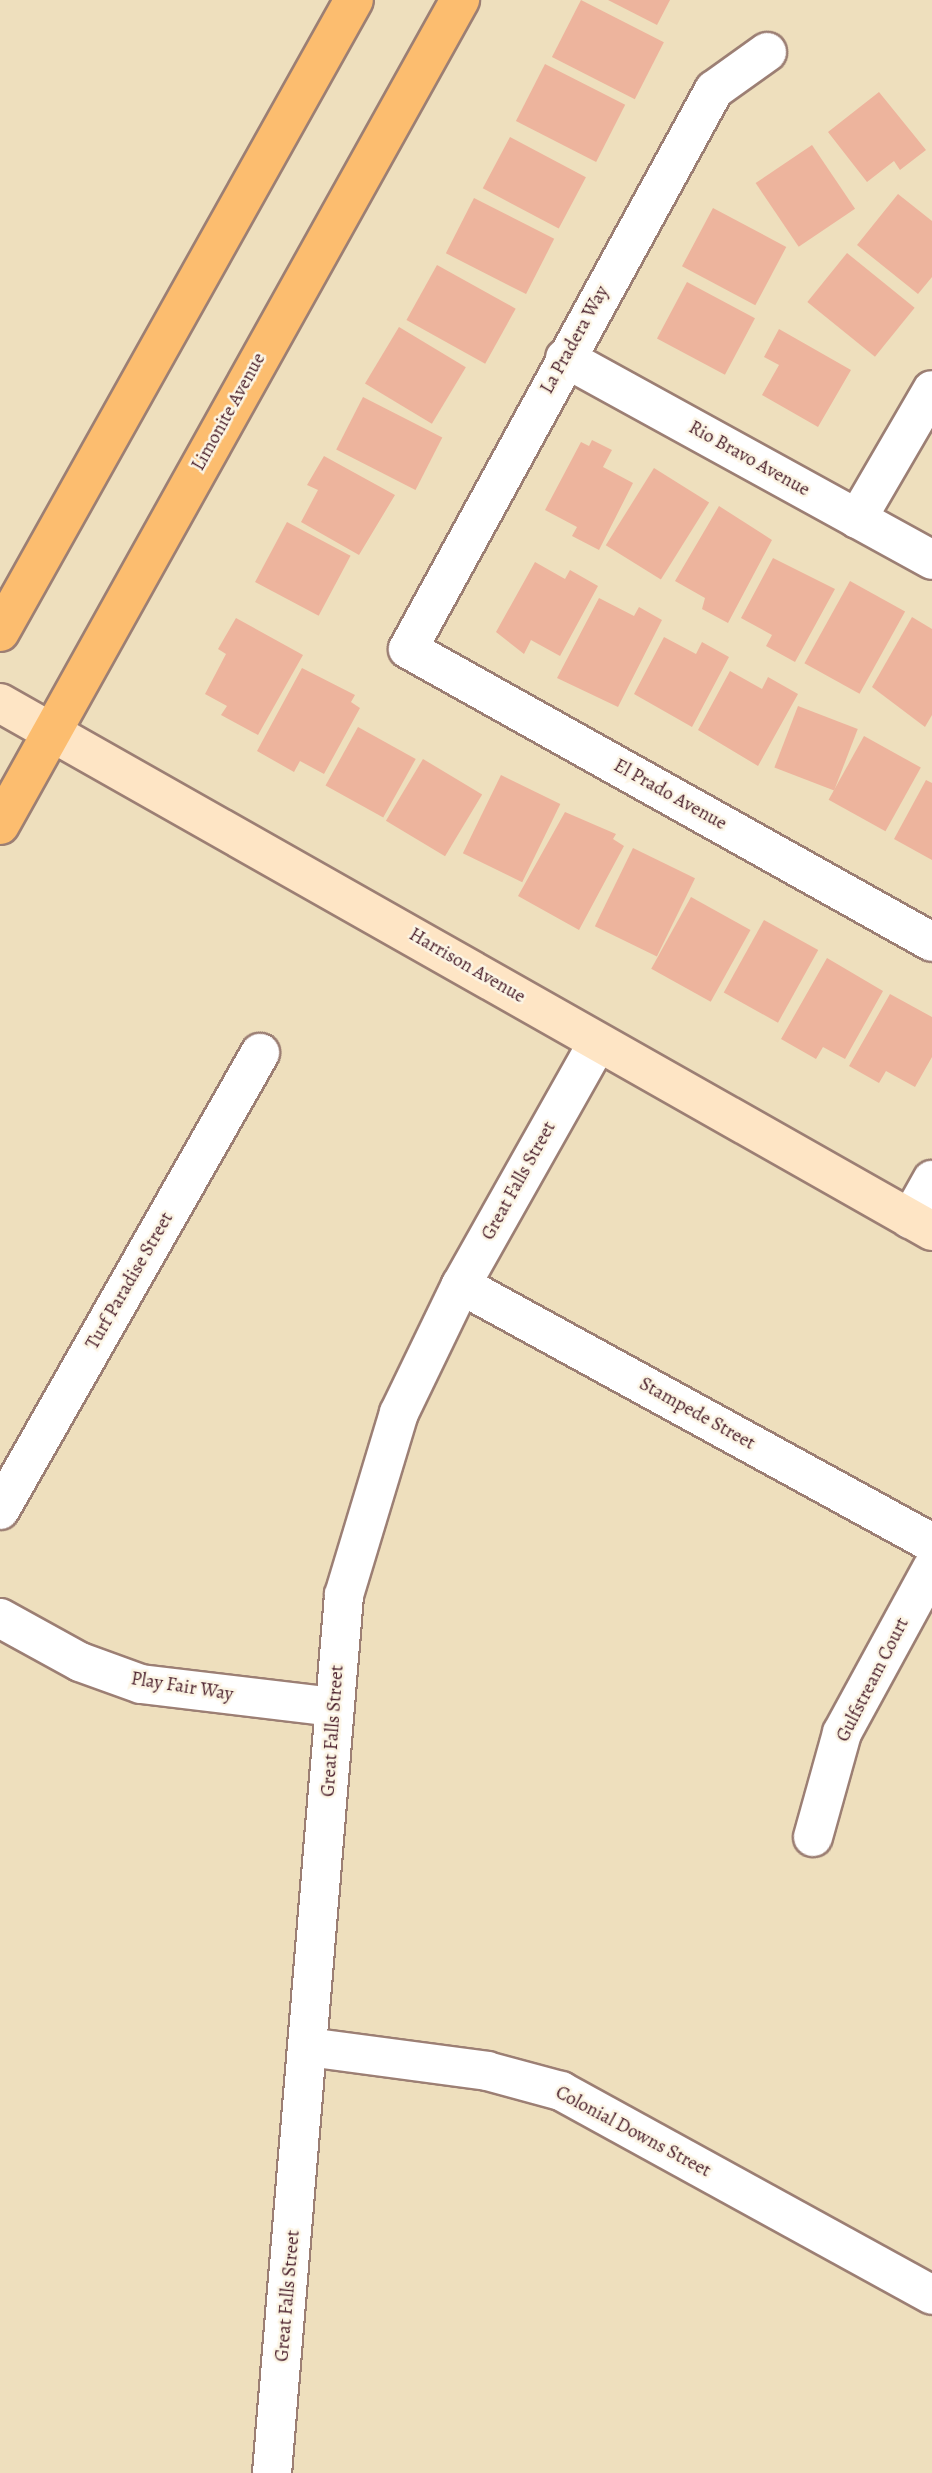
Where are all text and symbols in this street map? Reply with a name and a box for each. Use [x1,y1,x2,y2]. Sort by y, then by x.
street label: La Pradera Way [536,282,614,398]
street label: Limonite Avenue [187,349,271,475]
street label: Rio Bravo Avenue [685,416,813,502]
street label: El Prado Avenue [609,755,731,835]
street label: Harrison Avenue [405,923,529,1009]
street label: Great Falls Street [477,1118,561,1244]
street label: Turf Paradise Street [82,1208,178,1354]
street label: Stampede Street [635,1373,759,1455]
street label: Gulfstream Court [832,1614,914,1746]
street label: Great Falls Street [317,1664,349,1798]
street label: Play Fair Way [129,1668,235,1706]
street label: Colonial Downs Street [551,2081,715,2183]
street label: Great Falls Street [271,2229,305,2363]

